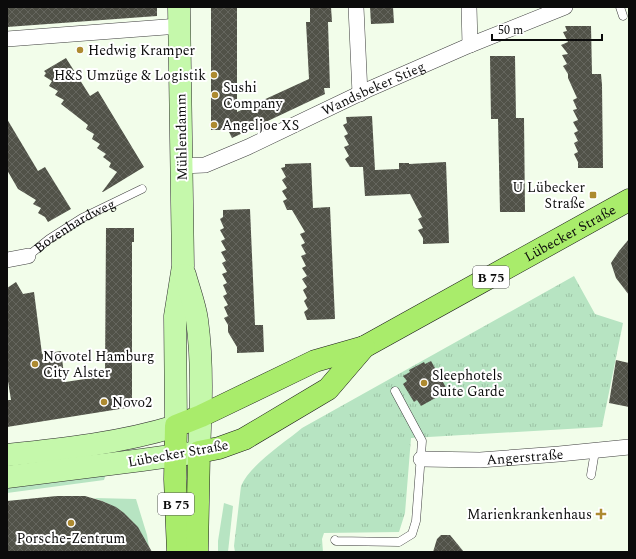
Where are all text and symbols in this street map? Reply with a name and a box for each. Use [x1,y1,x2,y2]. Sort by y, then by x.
scale bar [492,16,602,42]
text: 50 m [498,21,523,40]
place label: Hedwig Kramper [88,40,195,61]
marker: Hedwig Kramper [75,45,85,55]
street label: Wandsbeker Stieg [318,56,428,121]
place label: H&S Umzüge & Logistik [54,65,206,86]
marker: H&S Umzüge & Logistik [209,70,219,80]
place label: Sushi Company [223,77,284,114]
marker: Sushi Company [210,90,220,100]
street label: Mühlendamm [170,93,193,181]
place label: Angeljoe XS [222,115,299,136]
marker: Angeljoe XS [209,120,219,130]
place label: U Lübecker Straße [512,177,585,214]
marker: U Lübecker Straße [588,190,598,200]
street label: Bozenhardweg [30,193,119,258]
street label: Lübecker Straße [520,199,620,267]
road number: B 75 [473,266,509,288]
place label: Novotel Hamburg City Alster [43,346,154,383]
marker: Novotel Hamburg City Alster [30,359,40,369]
place label: Sleephotels Suite Garde [432,365,505,402]
marker: Sleephotels Suite Garde [419,378,429,388]
place label: Novo2 [112,392,152,413]
marker: Novo2 [99,397,109,407]
street label: Lübecker Straße [126,434,230,473]
street label: Angerstraße [486,444,565,470]
road number: B 75 [158,493,194,515]
place label: Marienkrankenhaus [467,504,592,525]
marker: Marienkrankenhaus [595,508,607,520]
marker: Porsche-Zentrum [66,518,76,528]
place label: Porsche-Zentrum [17,528,125,549]

